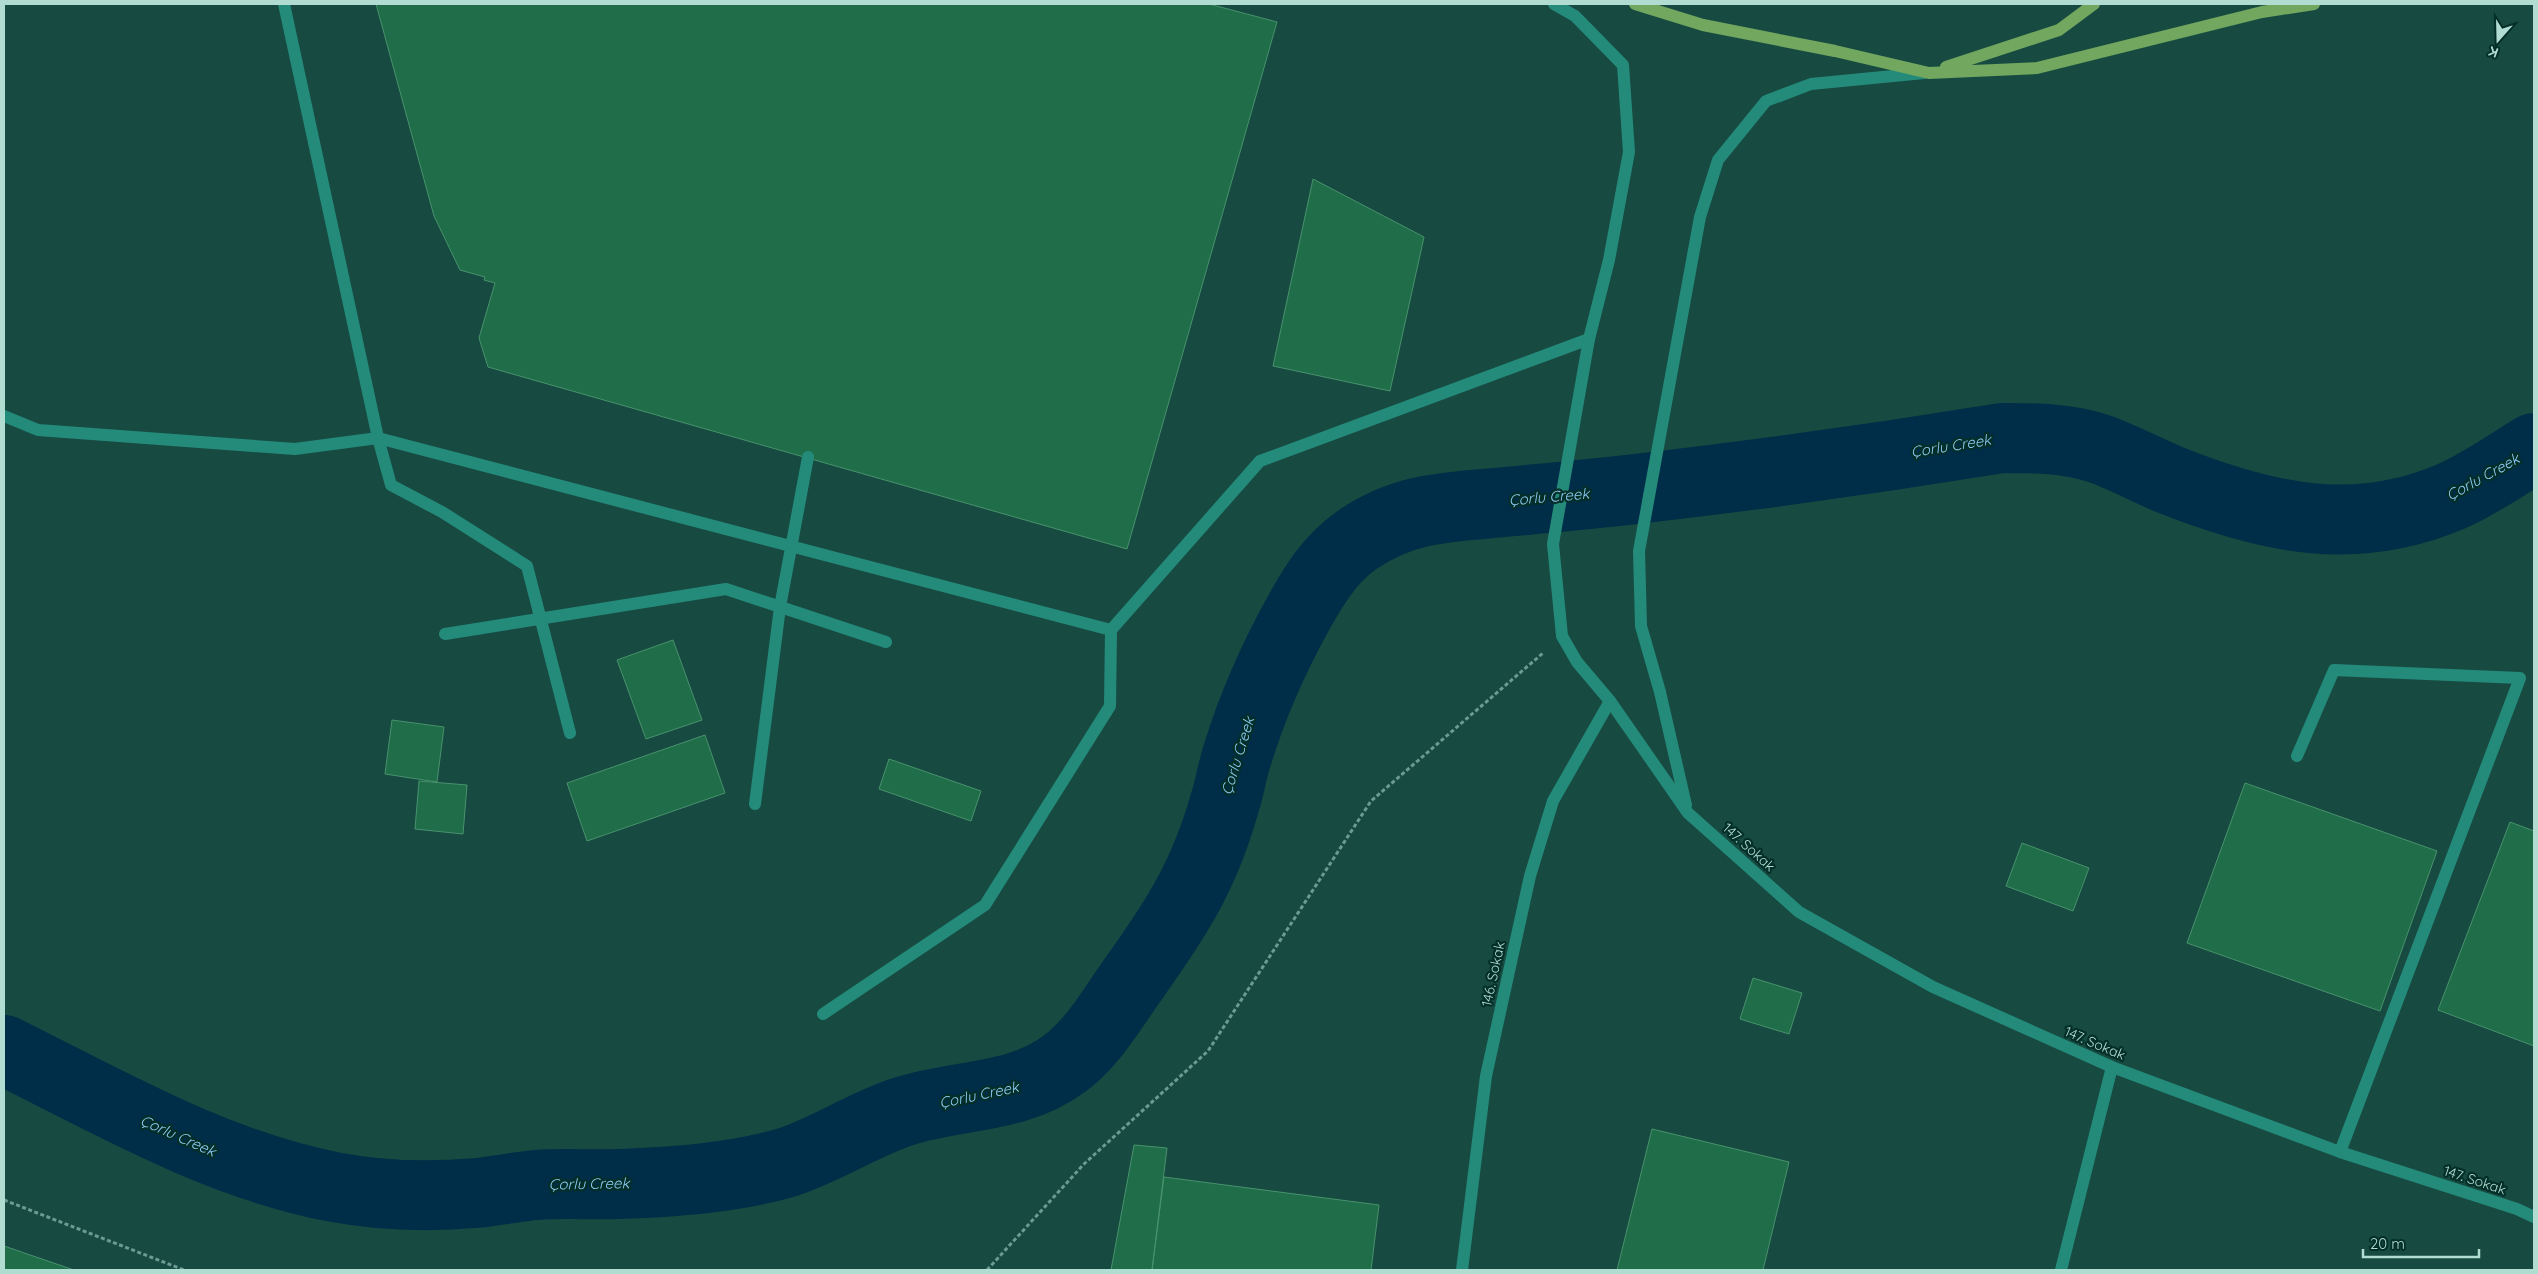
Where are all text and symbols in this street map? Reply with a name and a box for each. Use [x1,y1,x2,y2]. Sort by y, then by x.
north arrow [2473,15,2523,65]
text: K [2486,42,2501,62]
water label: Çorlu Creek [1910,429,1994,461]
water label: Çorlu Creek [2443,448,2524,504]
water label: Çorlu Creek [1508,483,1592,509]
water label: Çorlu Creek [1217,713,1259,797]
street label: 147. Sokak [1719,819,1779,875]
street label: 146. Sokak [1477,940,1509,1008]
street label: 147. Sokak [2062,1022,2128,1064]
water label: Çorlu Creek [937,1076,1022,1112]
water label: Çorlu Creek [137,1110,221,1161]
street label: 147. Sokak [2442,1162,2508,1198]
water label: Çorlu Creek [548,1173,632,1194]
scale bar [2363,1226,2479,1258]
text: 20 m [2370,1234,2405,1253]

